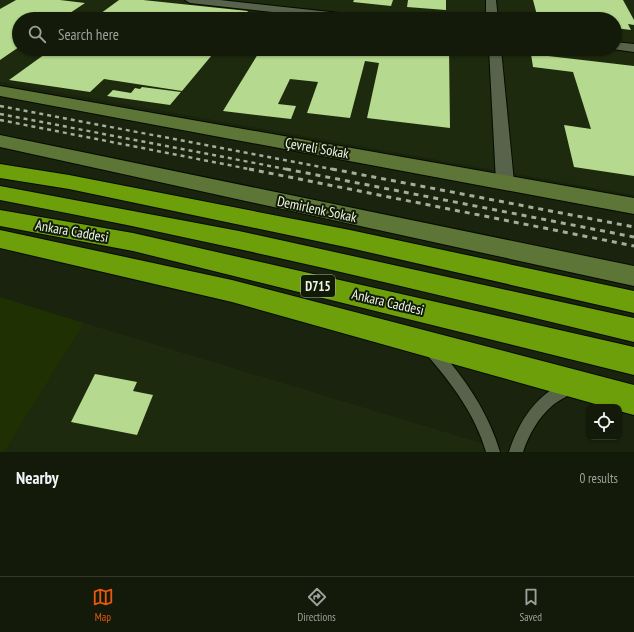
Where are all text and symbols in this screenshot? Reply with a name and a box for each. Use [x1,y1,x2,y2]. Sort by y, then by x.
search box [12,12,622,56]
icon: search [26,23,48,45]
text: Search here [58,25,119,44]
street label: Çevreli Sokak [284,134,351,163]
street label: Demirlenk Sokak [276,192,359,226]
street label: Ankara Caddesi [34,216,110,246]
road number: D715 [301,275,335,297]
street label: Ankara Caddesi [350,285,426,319]
map controls [586,404,622,440]
button: locate [586,404,622,440]
text: Nearby [16,467,59,489]
text: 0 results [579,470,618,487]
tab: Map [92,586,114,624]
tab: Directions [298,586,336,624]
tab: Saved [519,586,542,624]

